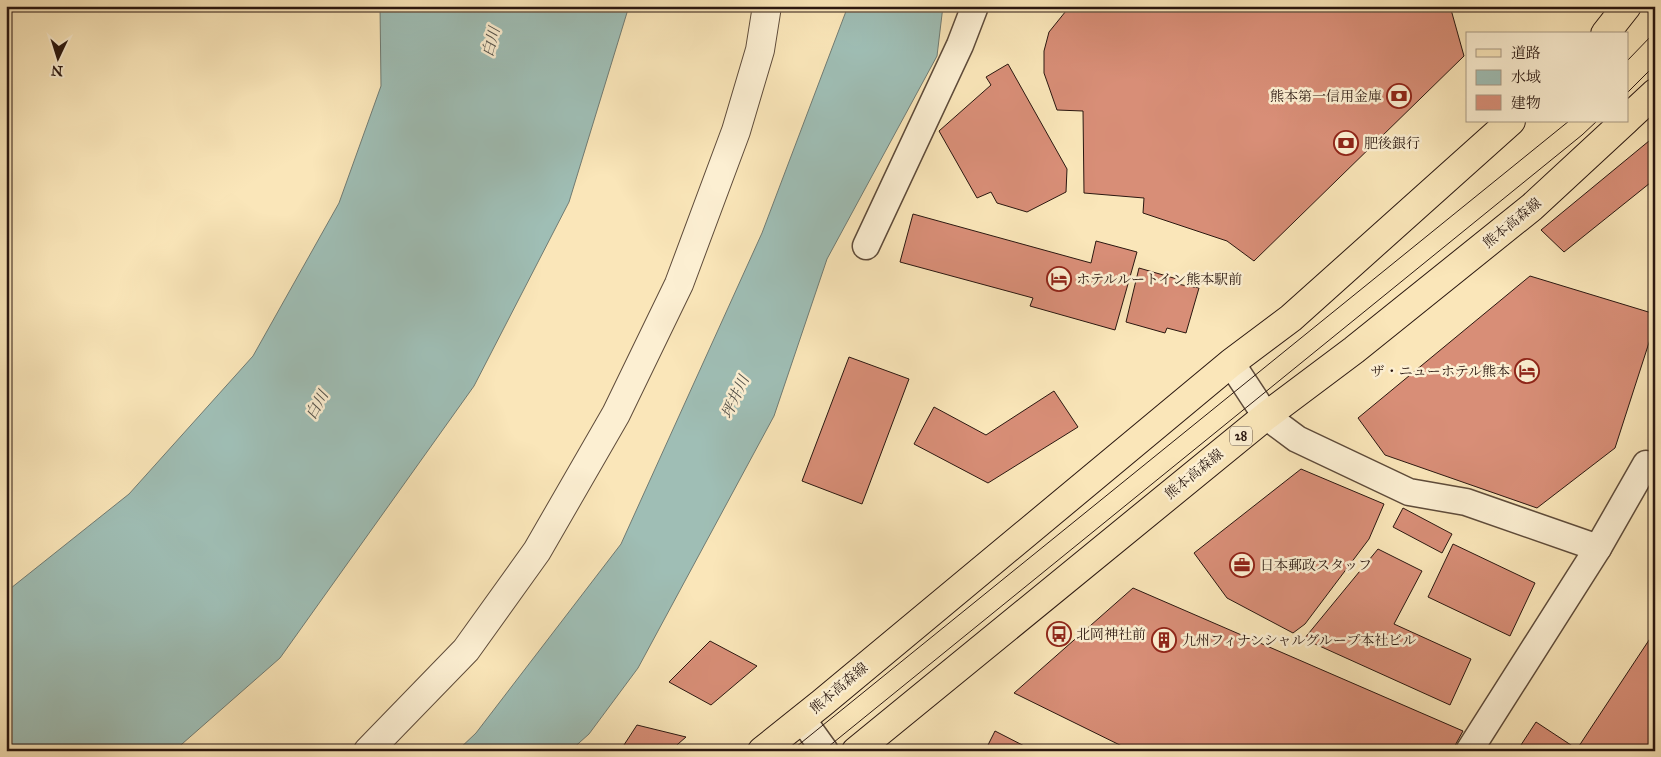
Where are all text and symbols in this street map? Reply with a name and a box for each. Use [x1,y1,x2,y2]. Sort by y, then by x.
water label: 白川 [478,23,504,59]
north arrow [32,32,82,82]
legend [1466,32,1628,122]
text: 道路 [1511,44,1541,62]
text: N [50,62,64,79]
text: 水域 [1511,68,1541,86]
bank icon: 熊本第一信用金庫 [1386,83,1412,109]
place label: 熊本第一信用金庫 [1270,88,1382,105]
text: 建物 [1511,94,1541,112]
bank icon: 肥後銀行 [1333,130,1359,156]
place label: 肥後銀行 [1364,135,1420,152]
street label: 熊本高森線 [1479,194,1545,252]
hotel icon: ホテルルートイン熊本駅前 [1046,266,1072,292]
place label: ホテルルートイン熊本駅前 [1076,271,1242,288]
hotel icon: ザ・ニューホテル熊本 [1514,358,1540,384]
place label: ザ・ニューホテル熊本 [1371,363,1510,380]
water label: 坪井川 [717,371,754,421]
water label: 白川 [302,386,333,422]
road number: 28 [1230,426,1252,446]
street label: 熊本高森線 [1161,445,1227,503]
office icon: 日本郵政スタッフ [1229,552,1255,578]
place label: 日本郵政スタッフ [1260,557,1372,574]
bus stop icon: 北岡神社前 [1046,621,1072,647]
place label: 北岡神社前 [1076,626,1146,643]
building icon: 九州フィナンシャルグループ本社ビル [1151,627,1177,653]
place label: 九州フィナンシャルグループ本社ビル [1182,632,1416,649]
street label: 熊本高森線 [807,659,871,717]

